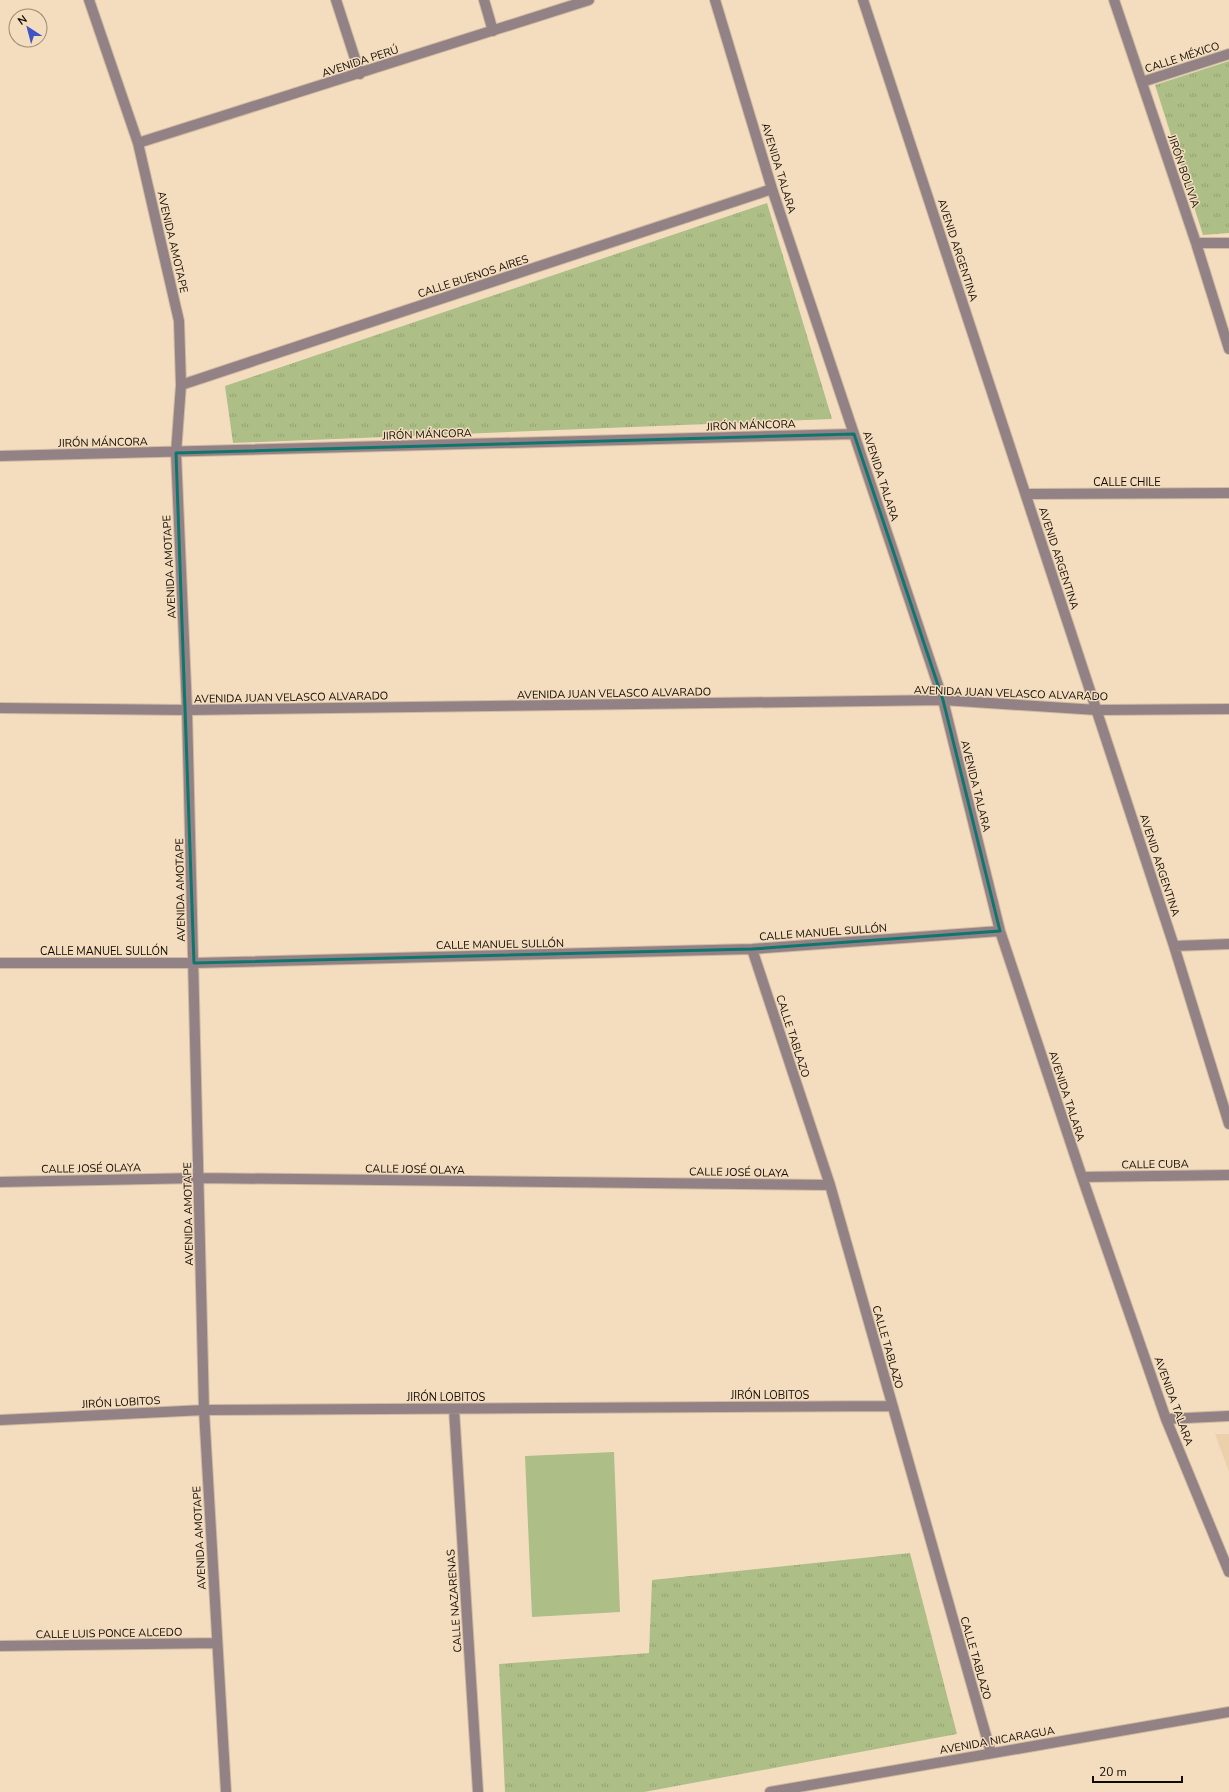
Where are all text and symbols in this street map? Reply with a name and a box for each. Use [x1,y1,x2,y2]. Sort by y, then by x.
north arrow [8,8,48,48]
text: N [15,12,30,29]
street label: CALLE MÉXICO [1143,37,1221,77]
street label: AVENIDA PERÚ [319,41,401,81]
street label: AVENIDA TALARA [758,121,799,215]
street label: JIRÓN BOLIVIA [1164,131,1204,210]
street label: AVENIDA AMOTAPE [154,190,191,294]
street label: AVENID ARGENTINA [934,197,981,303]
street label: CALLE BUENOS AIRES [416,251,531,301]
street label: JIRÓN MÁNCORA [705,415,796,435]
street label: JIRÓN MÁNCORA [381,424,472,444]
street label: AVENIDA TALARA [859,429,902,523]
street label: JIRÓN MÁNCORA [57,433,148,451]
street label: CALLE CHILE [1093,475,1161,490]
street label: AVENID ARGENTINA [1035,505,1082,611]
street label: AVENIDA AMOTAPE [159,515,180,619]
street label: AVENIDA JUAN VELASCO ALVARADO [914,683,1108,704]
street label: AVENIDA JUAN VELASCO ALVARADO [517,684,711,703]
street label: AVENIDA JUAN VELASCO ALVARADO [194,688,388,707]
street label: AVENIDA TALARA [957,739,994,834]
street label: AVENID ARGENTINA [1136,812,1183,918]
street label: AVENIDA AMOTAPE [172,838,189,942]
street label: CALLE MANUEL SULLÓN [759,920,887,944]
street label: CALLE MANUEL SULLÓN [436,935,564,953]
street label: CALLE MANUEL SULLÓN [40,943,168,959]
street label: CALLE TABLAZO [772,993,813,1079]
street label: AVENIDA TALARA [1045,1049,1088,1143]
street label: CALLE CUBA [1121,1156,1189,1173]
street label: CALLE JOSÉ OLAYA [41,1159,141,1177]
street label: CALLE JOSÉ OLAYA [365,1160,465,1178]
street label: AVENIDA AMOTAPE [180,1162,197,1266]
street label: CALLE JOSÉ OLAYA [689,1163,789,1181]
street label: CALLE TABLAZO [868,1304,907,1391]
street label: AVENIDA TALARA [1150,1354,1197,1448]
street label: JIRÓN LOBITOS [730,1387,810,1403]
street label: JIRÓN LOBITOS [406,1389,486,1405]
street label: JIRÓN LOBITOS [80,1392,161,1412]
street label: AVENIDA AMOTAPE [189,1486,210,1590]
street label: CALLE NAZARENAS [443,1549,466,1653]
street label: CALLE TABLAZO [956,1615,995,1702]
street label: CALLE LUIS PONCE ALCEDO [36,1625,182,1642]
street label: AVENIDA NICARAGUA [938,1723,1056,1758]
scale bar [1093,1758,1182,1784]
text: 20 m [1099,1764,1127,1780]

